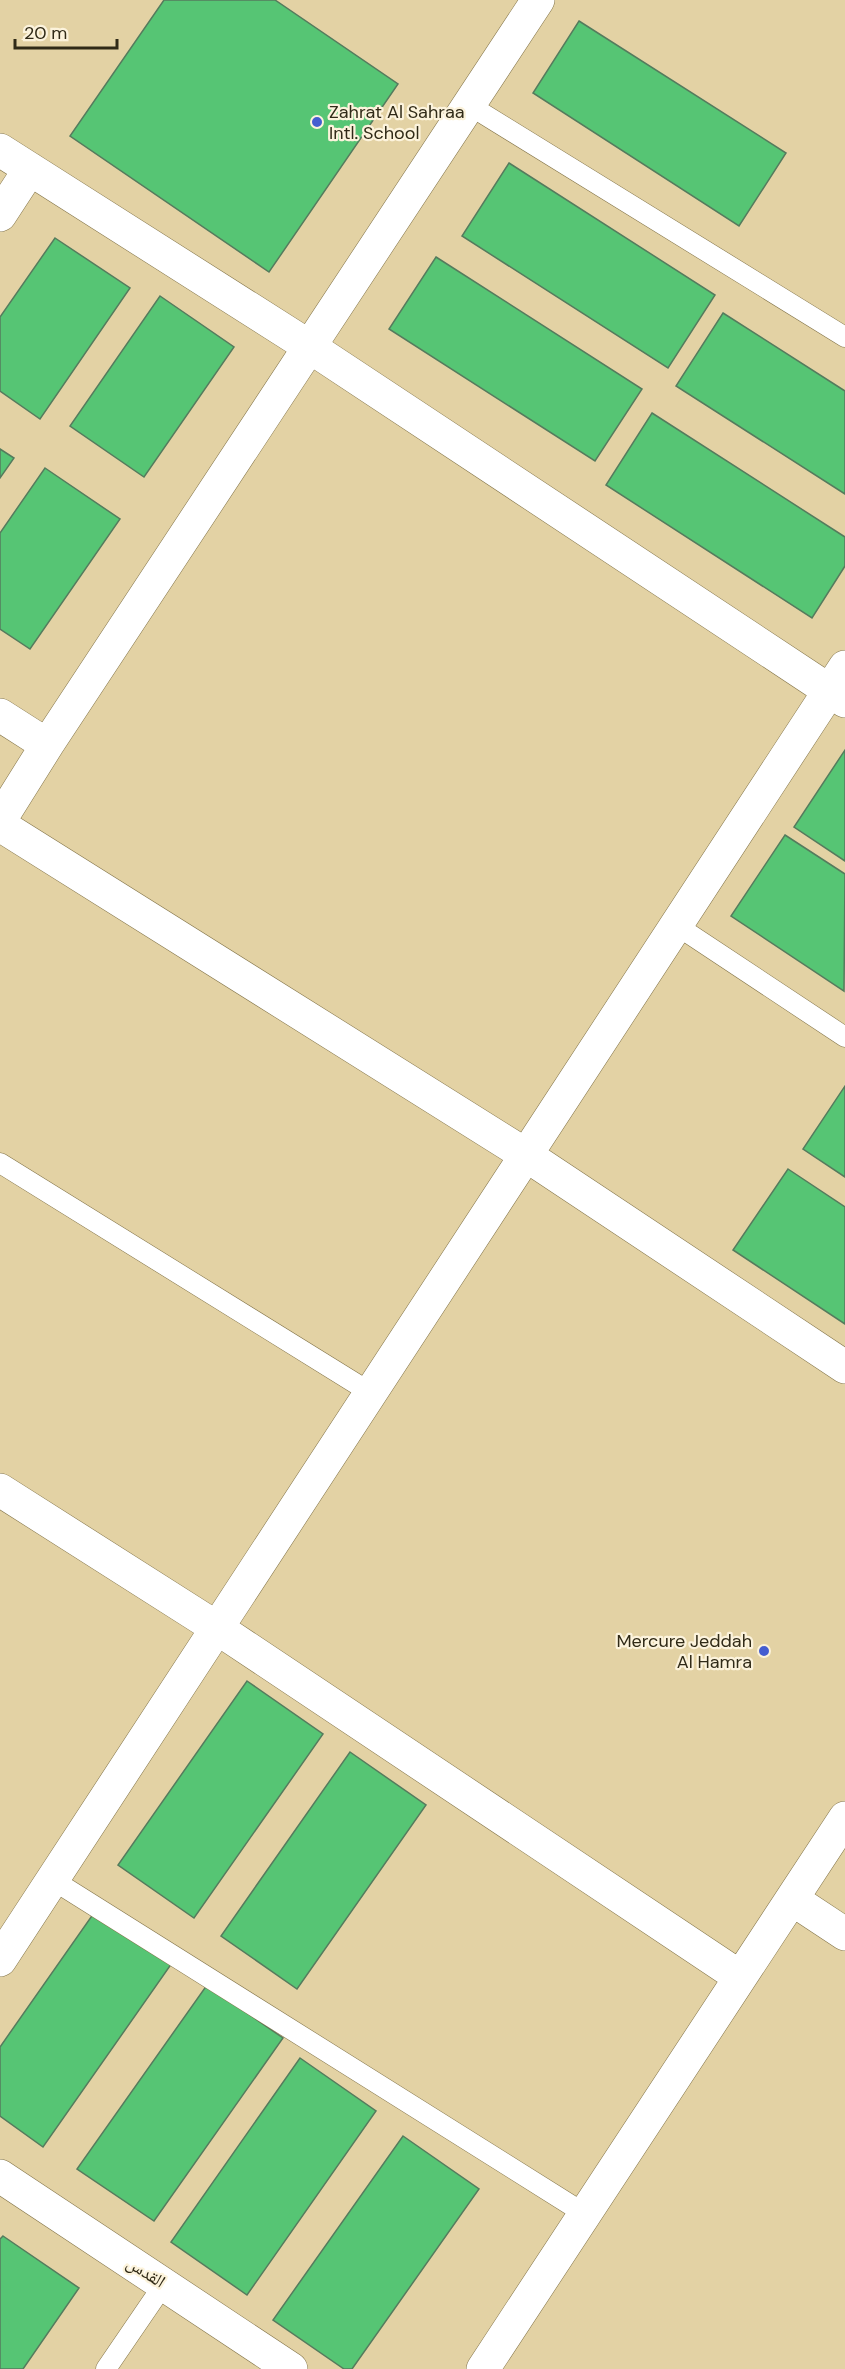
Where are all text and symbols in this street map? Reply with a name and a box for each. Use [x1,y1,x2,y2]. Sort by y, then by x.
scale bar [15,12,117,50]
text: 20 m [24,21,67,45]
place label: Zahrat Al Sahraa Intl. School [329,100,465,145]
marker: Zahrat Al Sahraa Intl. School [310,115,324,129]
place label: Mercure Jeddah Al Hamra [616,1629,752,1674]
marker: Mercure Jeddah Al Hamra [757,1644,771,1658]
street label: القدس [122,2251,170,2293]

